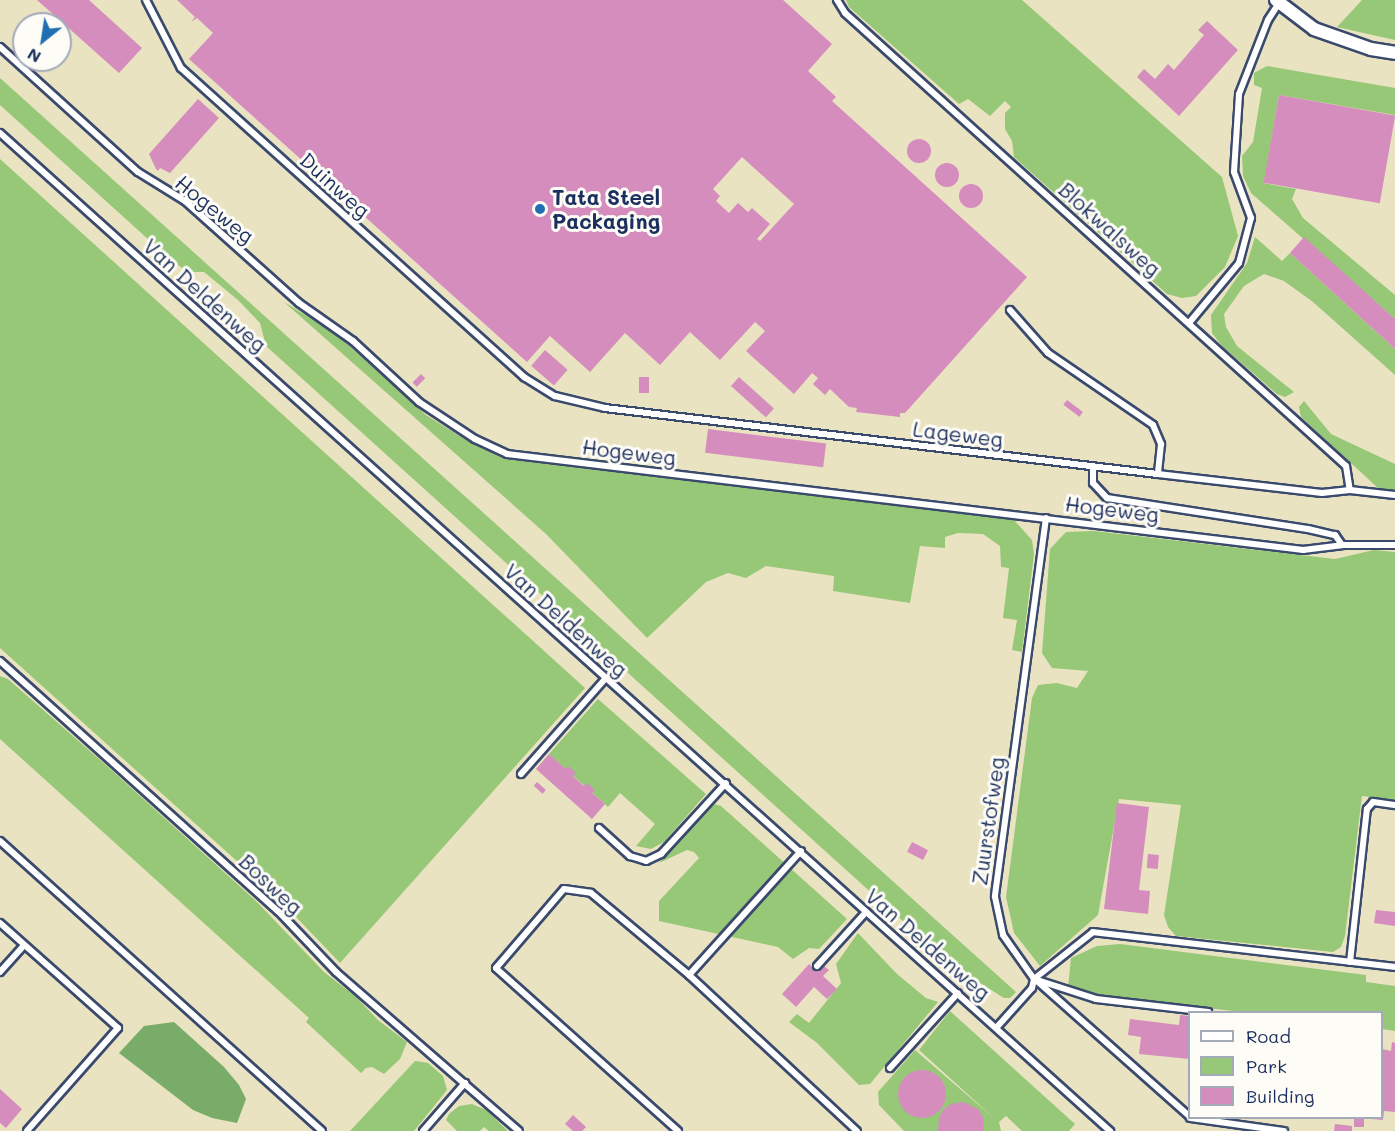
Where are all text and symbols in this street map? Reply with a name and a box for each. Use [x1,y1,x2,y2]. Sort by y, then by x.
north arrow [12,12,72,72]
text: N [23,44,44,68]
street label: Duinweg [295,147,375,223]
street label: Hogeweg [171,170,259,248]
street label: Blokwalsweg [1054,177,1166,281]
place label: Tata Steel Packaging [552,184,660,234]
marker: Tata Steel Packaging [533,202,547,216]
street label: Van Deldenweg [138,233,272,357]
street label: Lageweg [911,416,1005,452]
street label: Hogeweg [581,434,677,470]
street label: Hogeweg [1064,491,1160,527]
street label: Van Deldenweg [499,558,633,682]
street label: Zuurstofweg [967,755,1009,887]
street label: Bosweg [234,848,308,920]
street label: Van Deldenweg [860,883,996,1005]
legend [1188,1011,1383,1119]
text: Road [1246,1024,1291,1048]
text: Park [1246,1054,1287,1078]
text: Building [1246,1084,1314,1108]

